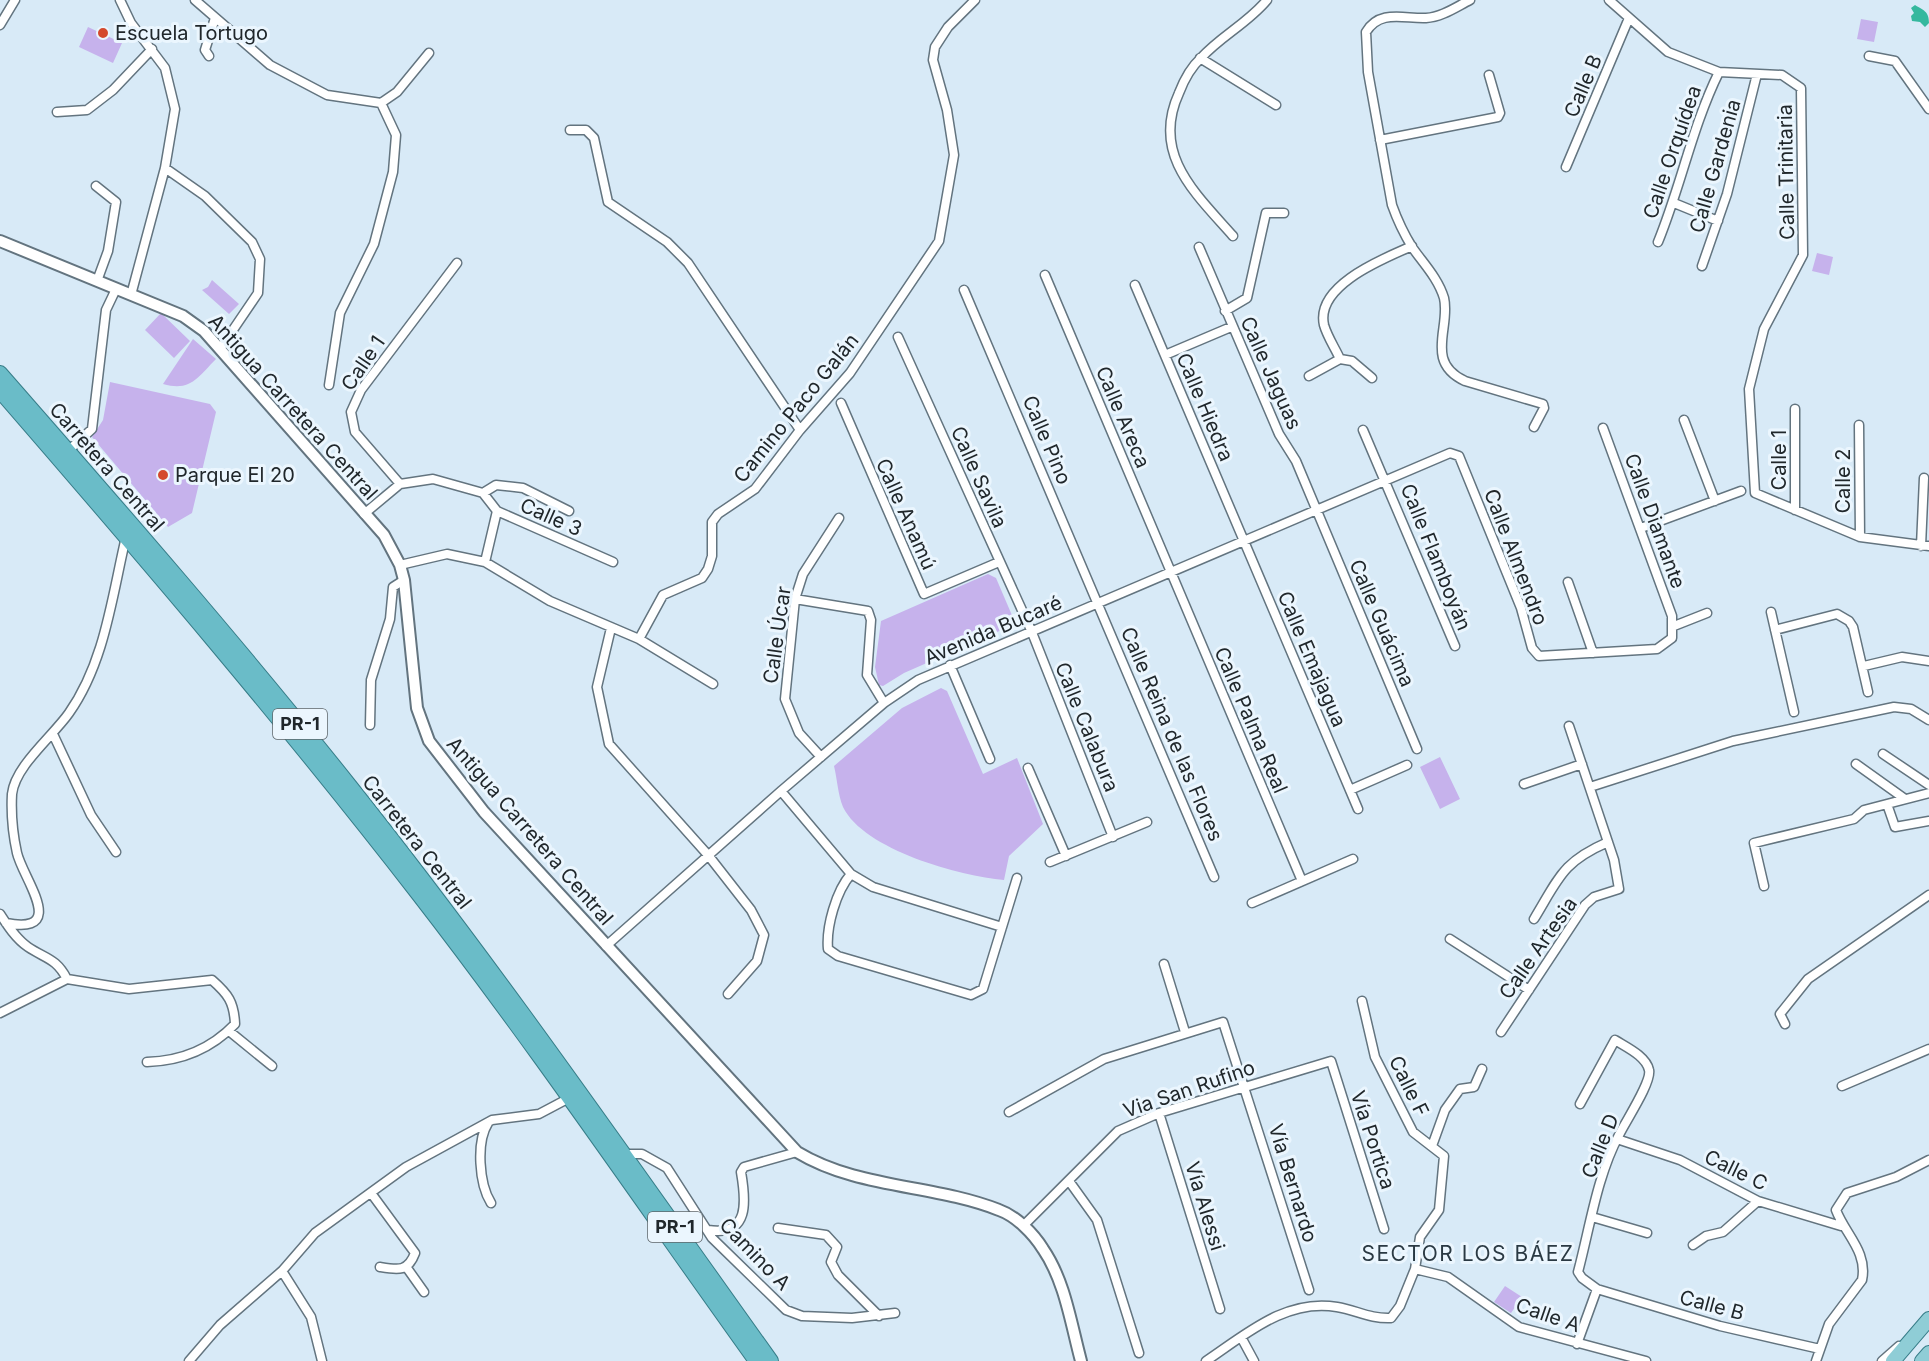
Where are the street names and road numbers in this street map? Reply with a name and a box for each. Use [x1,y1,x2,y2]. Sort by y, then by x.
street label: Calle B [1559,51,1607,121]
street label: Calle Orquídea [1638,82,1706,222]
street label: Calle Gardenia [1684,96,1746,236]
street label: Calle Trinitaria [1773,104,1799,240]
street label: Antigua Carretera Central [203,309,383,505]
street label: Calle Jaguas [1235,313,1307,433]
street label: Camino Paco Galán [729,329,863,487]
street label: Calle 1 [336,331,390,395]
street label: Calle Hiedra [1171,349,1239,465]
street label: Calle Areca [1091,362,1155,472]
street label: Calle Pino [1018,392,1076,488]
street label: Carretera Central [44,398,170,536]
street label: Calle Savila [946,422,1012,532]
street label: Calle 1 [1767,430,1791,490]
street label: Calle 2 [1831,448,1855,514]
street label: Calle Diamante [1619,450,1691,592]
street label: Calle Anamú [871,455,941,573]
street label: Calle Flamboyán [1396,480,1476,634]
street label: Calle Almendro [1479,486,1553,628]
street label: Calle 3 [516,493,586,541]
street label: Calle Guácima [1344,556,1420,690]
street label: Calle Úcar [757,584,796,685]
street label: Calle Emajagua [1273,588,1351,730]
street label: Avenida Bucaré [920,590,1066,670]
street label: Calle Reina de las Flores [1116,623,1228,845]
street label: Calle Palma Real [1209,643,1293,797]
street label: Calle Calabura [1050,659,1124,795]
road number: PR-1 [273,709,327,739]
street label: Antigua Carretera Central [442,732,618,930]
street label: Carretera Central [357,770,477,914]
street label: Calle Artesia [1494,892,1582,1004]
street label: Calle F [1384,1052,1434,1120]
street label: Via San Rufino [1120,1055,1258,1123]
street label: Vía Portica [1346,1088,1400,1192]
street label: Calle D [1576,1110,1624,1182]
street label: Vía Bernardo [1264,1121,1322,1245]
street label: Calle C [1700,1144,1772,1196]
street label: Vía Alessi [1180,1159,1230,1253]
road number: PR-1 [648,1212,702,1242]
street label: Camino A [715,1213,796,1295]
street label: Calle B [1677,1285,1747,1325]
street label: Calle A [1513,1293,1584,1337]

